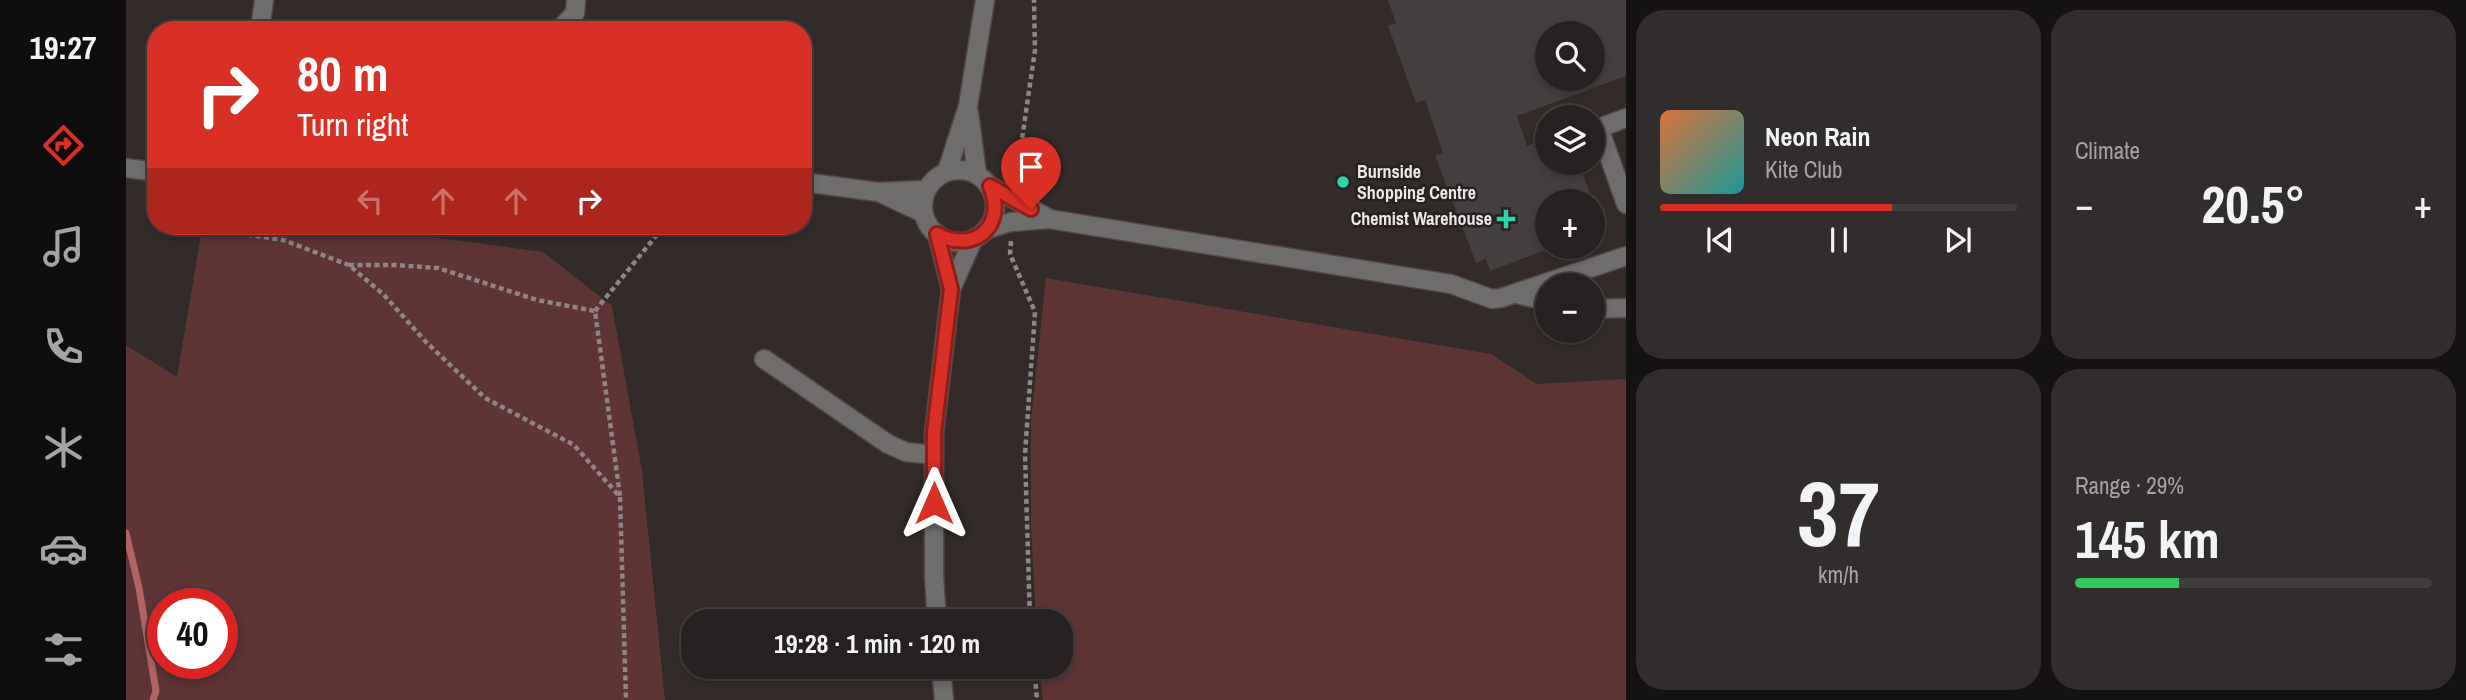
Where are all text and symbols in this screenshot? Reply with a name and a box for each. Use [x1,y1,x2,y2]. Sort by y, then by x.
map controls [1535,21,1605,343]
button: search [1535,21,1605,91]
text: 19:27 [29,26,97,69]
text: 80 m [297,40,389,106]
icon: right [182,49,273,140]
text: Turn right [297,103,409,146]
button: layers [1535,105,1605,175]
text: Neon Rain [1765,119,1870,154]
icon: directions [39,121,88,170]
text: Climate [2075,135,2140,166]
pin [1001,137,1061,209]
icon: arrive [1012,148,1050,186]
text: Kite Club [1765,154,1843,185]
place label: Burnside Shopping Centre [1357,159,1476,205]
text: 20.5° [2202,169,2305,239]
marker: Burnside Shopping Centre [1335,174,1351,190]
text: − [2075,179,2093,230]
text: + [2414,179,2432,230]
icon: left [351,182,389,220]
icon: ahead [424,182,462,220]
icon: ahead [497,182,535,220]
icon: right [570,182,608,220]
button: + [1535,189,1605,259]
place label: Chemist Warehouse [1351,206,1492,231]
marker: Chemist Warehouse [1498,211,1514,227]
icon: previous [1701,221,1739,259]
icon: pause [1820,221,1858,259]
icon: next [1939,221,1977,259]
icon: music [39,222,88,271]
button: − [1535,273,1605,343]
icon: phone [39,322,88,371]
icon: climate [39,423,88,472]
text: 37 [1797,452,1880,574]
position arrow [897,466,971,540]
text: Range · 29% [2075,470,2184,501]
text: 145 km [2075,504,2220,574]
icon: car [39,524,88,573]
text: km/h [1818,559,1859,590]
speed limit sign: 40 [147,588,238,679]
icon: filters [39,625,88,674]
text: 19:28 · 1 min · 120 m [774,626,980,661]

